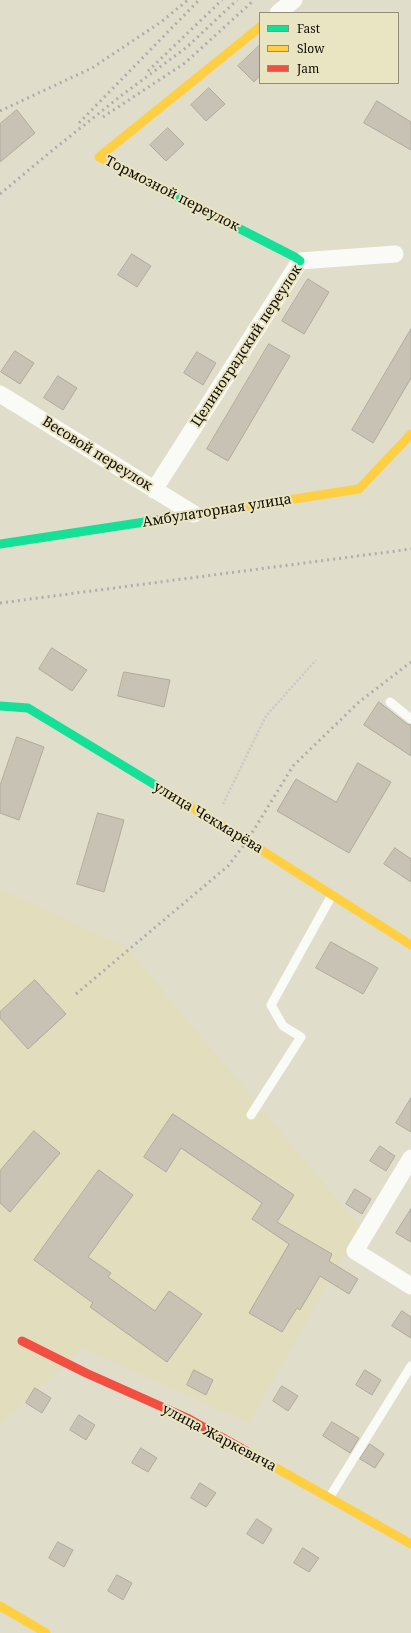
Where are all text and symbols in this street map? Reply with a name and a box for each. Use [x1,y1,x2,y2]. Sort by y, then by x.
legend [259,12,399,84]
text: Fast [297,20,320,37]
text: Slow [297,40,325,57]
text: Jam [297,60,319,77]
street label: Тормозной переулок [102,153,242,235]
street label: Целиноградский переулок [188,262,306,430]
street label: Весовой переулок [39,413,155,495]
street label: Амбулаторная улица [141,491,293,531]
street label: улица Чекмарёва [150,779,266,857]
street label: улица Жаркевича [159,1401,279,1475]

